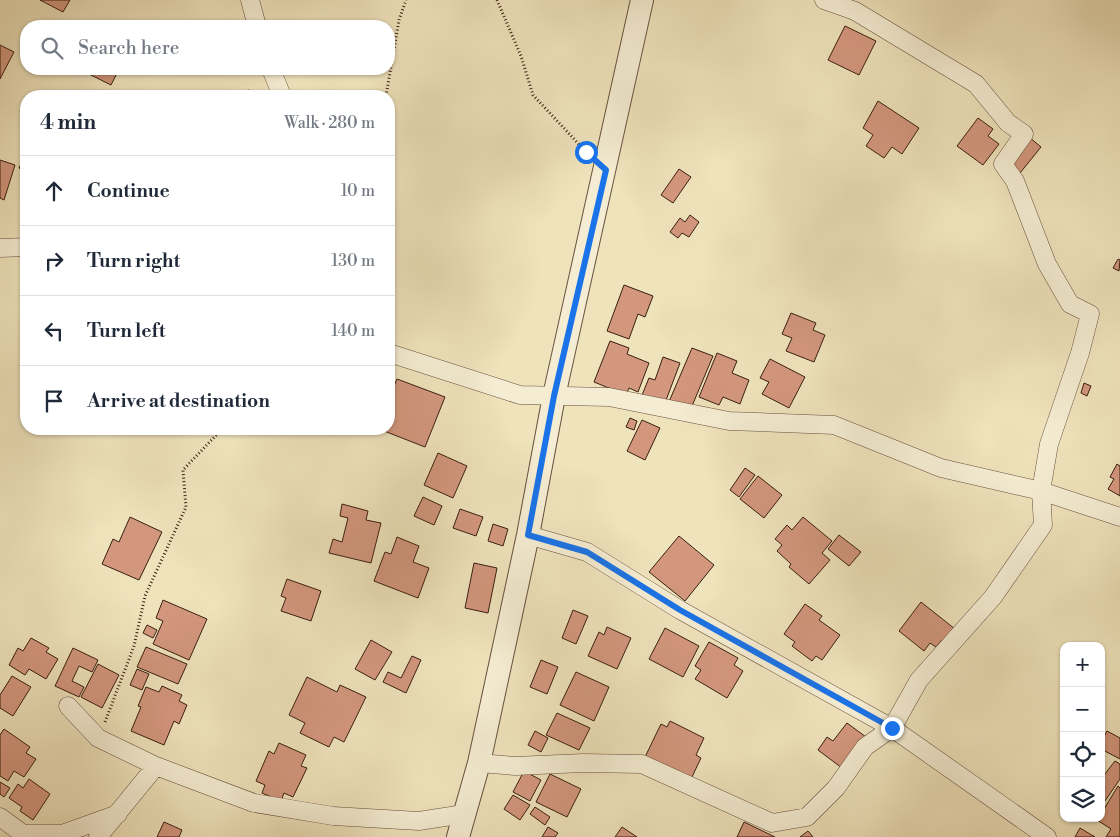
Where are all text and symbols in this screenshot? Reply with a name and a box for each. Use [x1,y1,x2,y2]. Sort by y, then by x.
search box [20,20,395,75]
icon: search [38,34,66,62]
text: Search here [78,36,179,60]
text: 4 min [40,110,96,136]
text: Walk · 280 m [284,113,375,133]
route start [575,141,598,164]
icon: ahead [40,177,68,205]
text: Continue [87,179,170,203]
text: 10 m [341,181,375,201]
icon: right [40,247,68,275]
text: Turn right [87,249,180,273]
text: 130 m [331,251,375,271]
icon: left [40,317,68,345]
text: Turn left [87,319,166,343]
text: 140 m [331,321,375,341]
icon: arrive [40,387,68,415]
text: Arrive at destination [87,389,270,413]
map controls [1060,642,1105,822]
button: + [1060,642,1105,687]
button: − [1060,687,1105,732]
route end [881,717,904,740]
button: locate [1060,732,1105,777]
button: layers [1060,777,1105,822]

